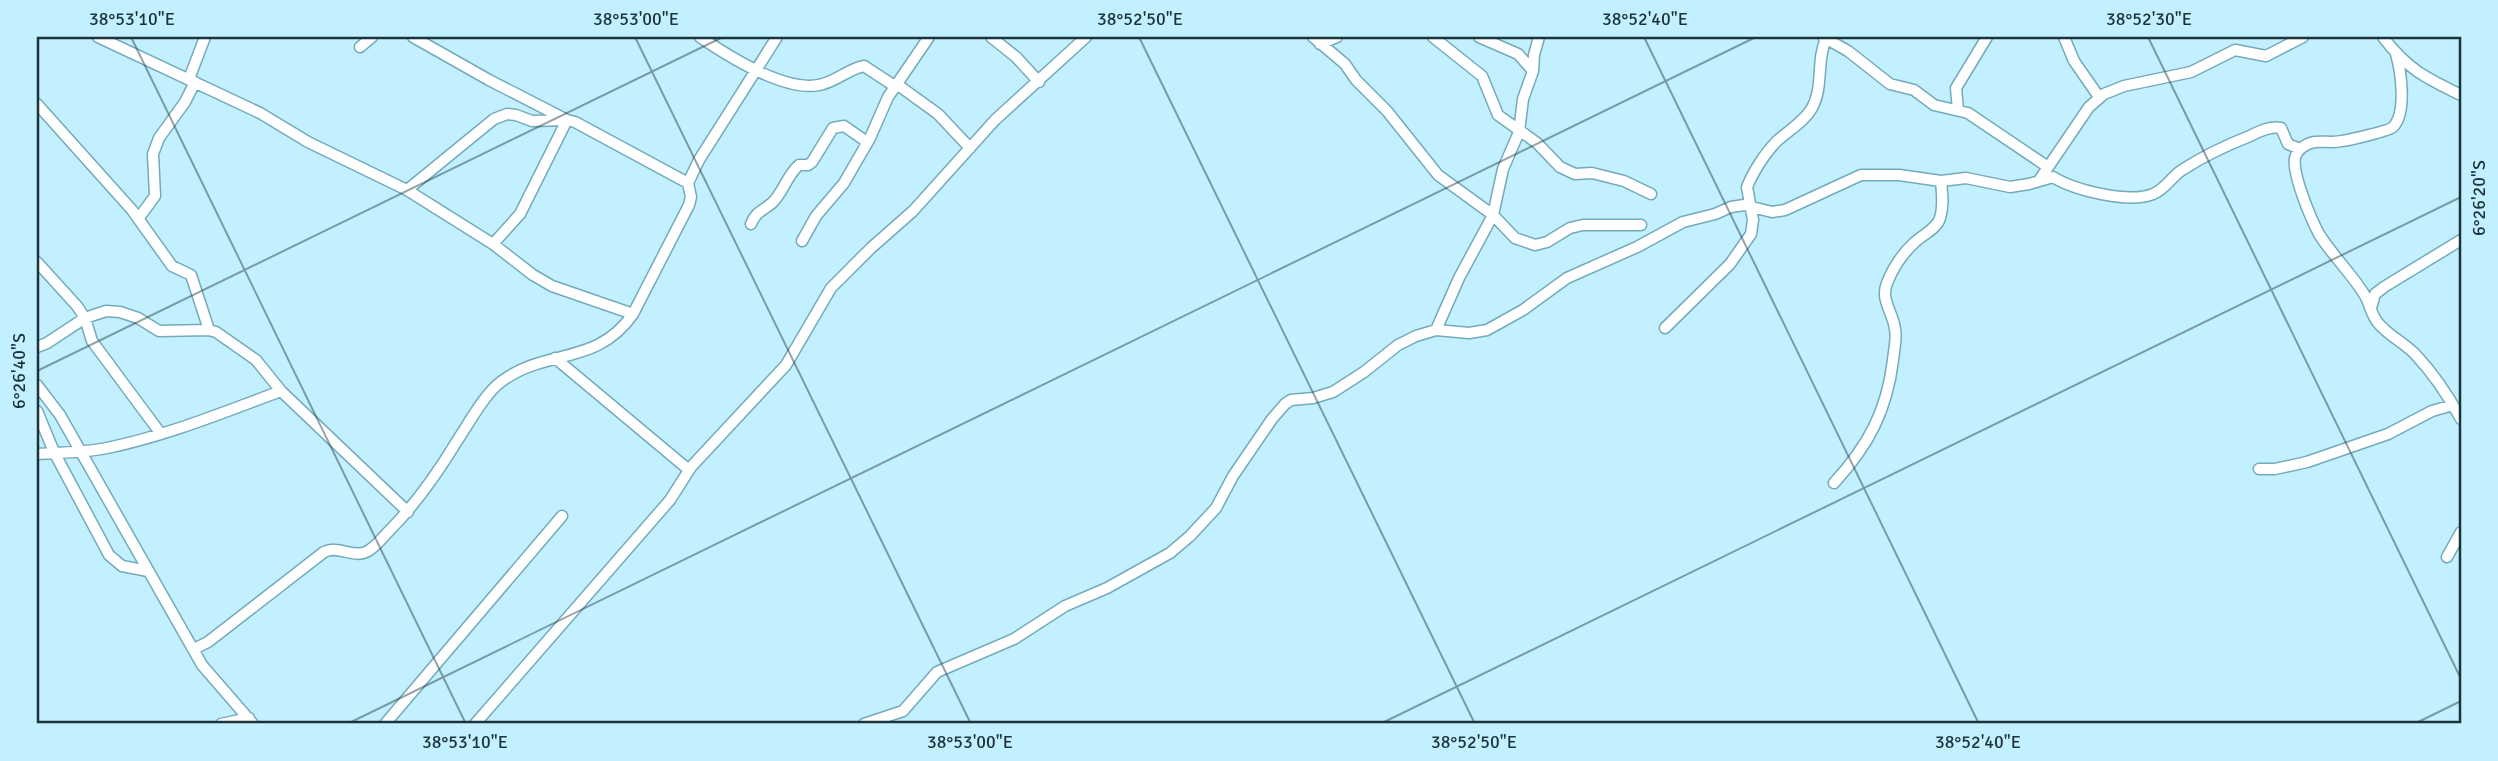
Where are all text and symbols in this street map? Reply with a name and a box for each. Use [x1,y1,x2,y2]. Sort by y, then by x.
text: 38°53'10"E [89,8,175,30]
text: 38°53'00"E [593,8,679,30]
text: 38°52'50"E [1097,8,1183,30]
text: 38°52'40"E [1602,8,1688,30]
text: 38°52'30"E [2106,8,2192,30]
text: 6°26'20"S [2468,160,2490,236]
text: 6°26'40"S [8,333,30,409]
text: 38°53'10"E [422,731,508,753]
text: 38°53'00"E [927,731,1013,753]
text: 38°52'50"E [1431,731,1517,753]
text: 38°52'40"E [1935,731,2021,753]

